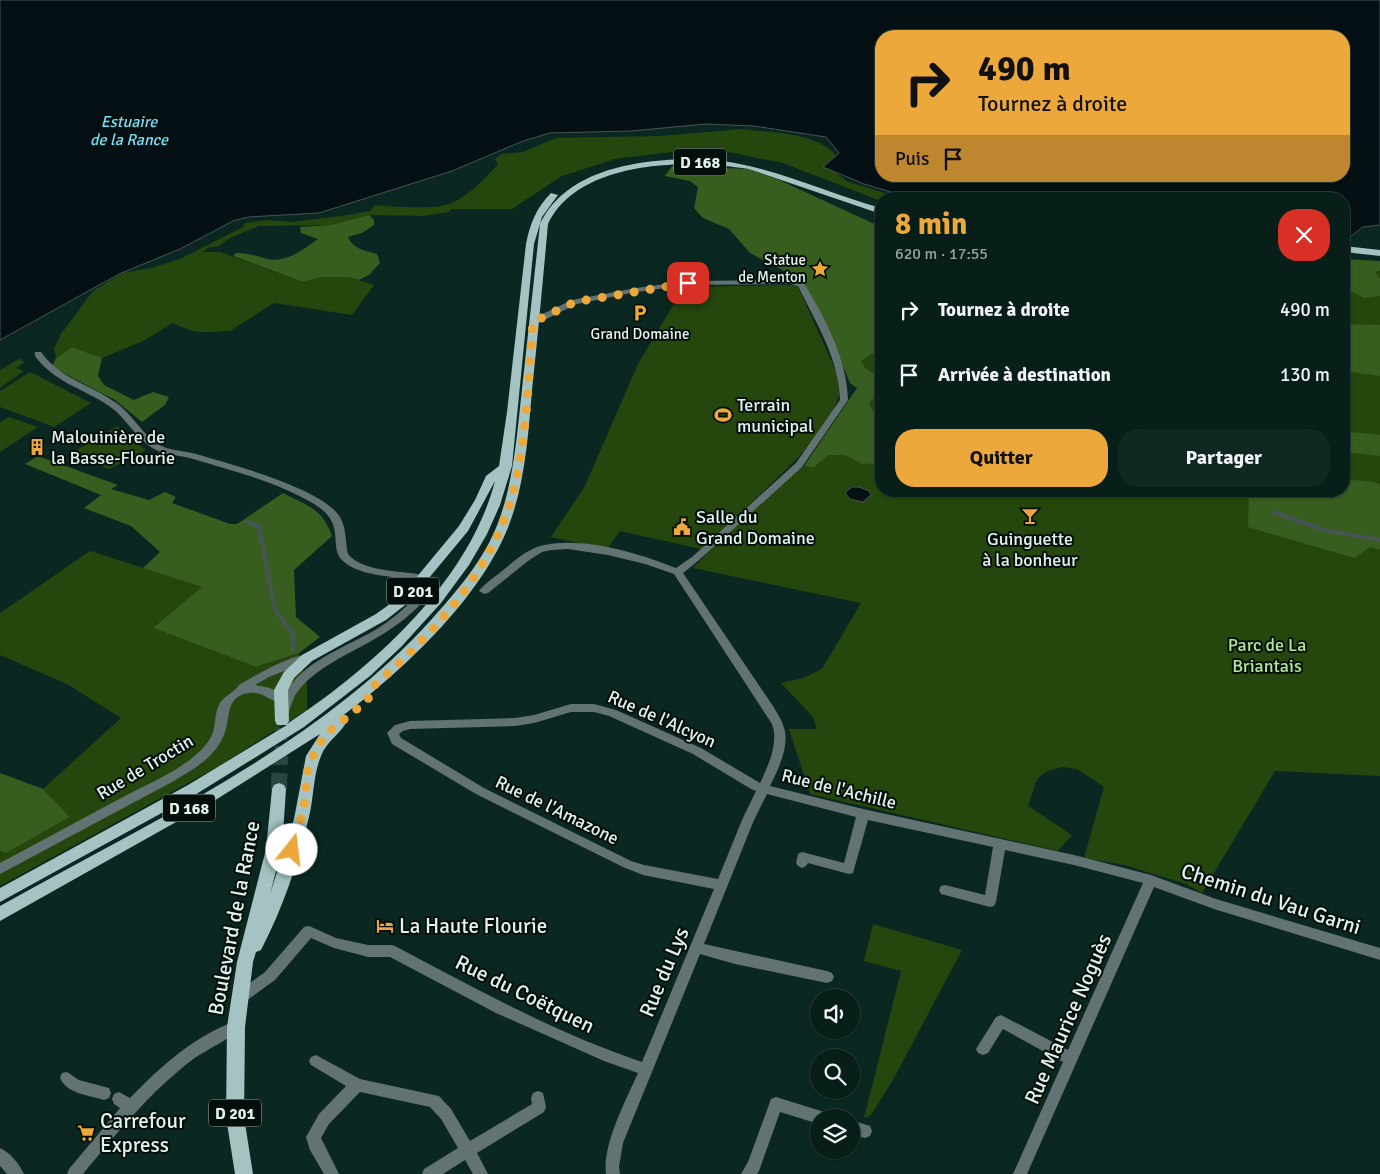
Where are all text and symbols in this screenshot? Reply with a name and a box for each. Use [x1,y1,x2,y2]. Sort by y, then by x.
text: 490 m [978,47,1071,90]
icon: right [895,50,960,115]
text: Tournez à droite [978,90,1127,117]
water label: Estuaire de la Rance [90,112,169,150]
icon: arrive [939,145,967,173]
text: Puis [895,147,929,171]
road number: D 168 [674,148,726,176]
text: 8 min [895,206,967,243]
button: close [1278,209,1330,261]
text: 620 m · 17:55 [895,244,988,264]
place label: Statue de Menton [738,251,806,286]
place icon: Statue de Menton [810,259,830,279]
pin [667,262,709,304]
icon: arrive [674,269,702,297]
icon: right [895,296,923,324]
text: Tournez à droite [938,298,1070,322]
text: 490 m [1280,298,1330,322]
parking icon: Grand Domaine [630,303,650,323]
place label: Grand Domaine [591,325,689,343]
icon: arrive [895,361,923,389]
text: Arrivée à destination [938,363,1111,387]
text: 130 m [1280,363,1330,387]
place label: Terrain municipal [737,394,813,437]
sports icon: Terrain municipal [713,405,733,425]
place label: Malouinière de la Basse-Flourie [51,426,175,469]
button: Quitter [895,429,1108,487]
button: Partager [1118,429,1330,487]
building icon: Malouinière de la Basse-Flourie [27,437,47,457]
place label: Salle du Grand Domaine [696,506,815,549]
bar icon: Guinguette à la bonheur [1020,506,1040,526]
public building icon: Salle du Grand Domaine [672,517,692,537]
place label: Guinguette à la bonheur [982,528,1078,571]
road number: D 201 [387,578,439,604]
park label: Parc de La Briantais [1228,634,1306,677]
street label: Rue de l'Alcyon [605,685,719,753]
street label: Rue de Troctin [93,730,197,804]
street label: Rue de l'Achille [779,764,899,814]
street label: Rue de l'Amazone [492,771,622,849]
road number: D 168 [163,794,215,821]
street label: Boulevard de la Rance [202,819,266,1017]
position arrow [265,823,317,875]
street label: Chemin du Vau Garni [1178,858,1364,940]
place label: La Haute Flourie [399,913,547,939]
hotel icon: La Haute Flourie [375,916,395,936]
street label: Rue du Lys [633,923,695,1021]
street label: Rue Maurice Noguès [1019,930,1117,1108]
street label: Rue du Coëtquen [451,949,599,1039]
map controls [810,989,860,1159]
button: sound [810,989,860,1039]
button: search [810,1049,860,1099]
road number: D 201 [209,1100,261,1126]
place label: Carrefour Express [100,1108,186,1158]
button: layers [810,1109,860,1159]
supermarket icon: Carrefour Express [76,1123,96,1143]

